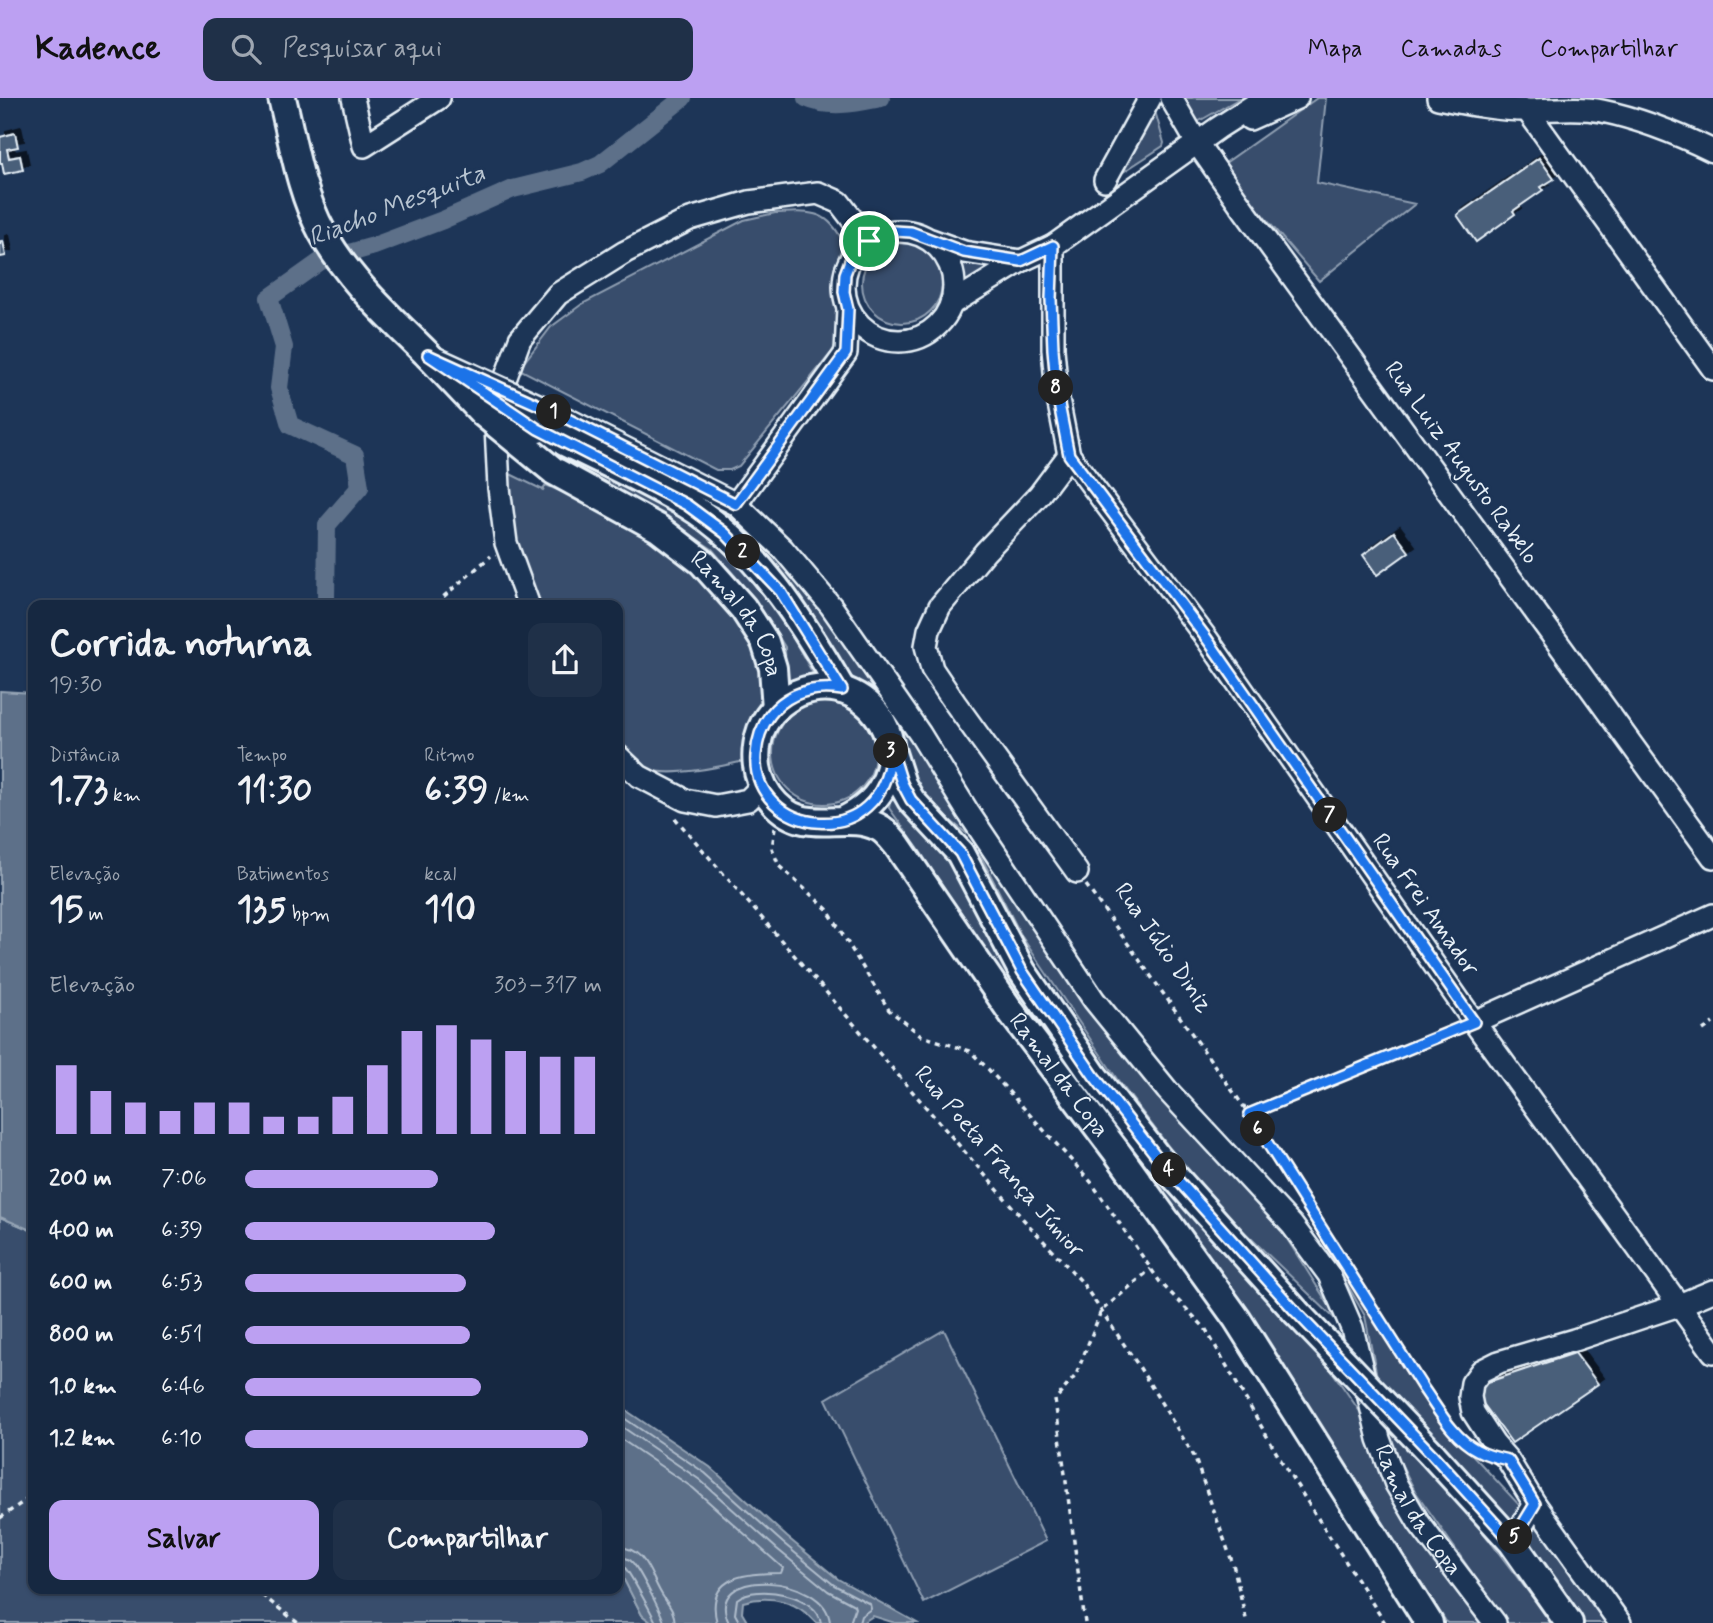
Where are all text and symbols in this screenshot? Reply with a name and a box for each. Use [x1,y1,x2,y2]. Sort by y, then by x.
search box [203,18,693,81]
text: Kadence [35,27,161,71]
icon: search [227,30,265,68]
text: Pesquisar aqui [283,32,442,66]
text: Mapa [1308,34,1362,65]
text: Camadas [1400,34,1502,65]
text: Compartilhar [1540,34,1678,65]
water label: Riacho Mesquita [304,157,491,255]
pin [839,211,899,271]
icon: arrive [850,222,888,260]
street label: Rua Luiz Augusto Rabelo [1377,355,1545,571]
pin: 8 [1038,370,1074,406]
text: 8 [1050,375,1061,400]
pin: 1 [536,394,572,430]
text: 1 [549,399,558,424]
pin: 2 [726,534,760,570]
text: 2 [738,539,747,564]
street label: Ramal da Copa [684,543,789,678]
text: Corrida noturna [49,620,313,669]
button: share [528,623,602,697]
text: 19:30 [49,671,103,701]
pin: 3 [874,734,908,768]
text: 3 [886,738,895,763]
text: Distância [49,743,120,768]
text: Tempo [237,743,287,768]
text: Ritmo [424,743,475,768]
text: 1.73 [49,768,108,814]
text: 11:30 [237,768,313,814]
text: 6:39 [424,768,488,814]
text: km [108,783,141,808]
text: /km [488,783,529,808]
pin: 7 [1312,798,1348,832]
text: 7 [1324,802,1335,827]
street label: Rua Frei Amador [1364,828,1486,983]
text: Elevação [49,862,120,887]
text: Batimentos [237,862,329,887]
text: kcal [424,862,456,887]
street label: Rua Júlio Diniz [1107,877,1219,1019]
text: 15 [49,887,83,933]
text: 135 [237,887,287,933]
text: 110 [424,887,476,933]
text: m [83,902,104,927]
text: bpm [287,902,330,927]
text: Elevação [49,971,135,1001]
text: 303–317 m [494,971,602,1001]
street label: Ramal da Copa [1002,1007,1116,1144]
street label: Rua Poeta França Júnior [907,1059,1091,1265]
pin: 6 [1240,1112,1276,1146]
text: 6 [1253,1116,1262,1141]
pin: 4 [1152,1152,1186,1188]
text: 4 [1163,1157,1174,1182]
text: 200 m [49,1164,112,1194]
text: 7:06 [161,1164,207,1194]
text: 400 m [49,1216,114,1246]
text: 6:39 [161,1216,203,1246]
text: 600 m [49,1268,112,1298]
text: 6:53 [161,1268,202,1298]
text: 800 m [49,1320,113,1350]
text: 6:51 [161,1320,203,1350]
text: 1.0 km [49,1372,117,1402]
text: 6:46 [161,1372,205,1402]
text: 1.2 km [49,1424,115,1454]
text: 6:10 [161,1424,202,1454]
street label: Ramal da Copa [1367,1440,1469,1582]
button: Salvar [49,1500,319,1580]
button: Compartilhar [333,1500,602,1580]
pin: 5 [1498,1520,1532,1554]
text: 5 [1509,1524,1520,1549]

